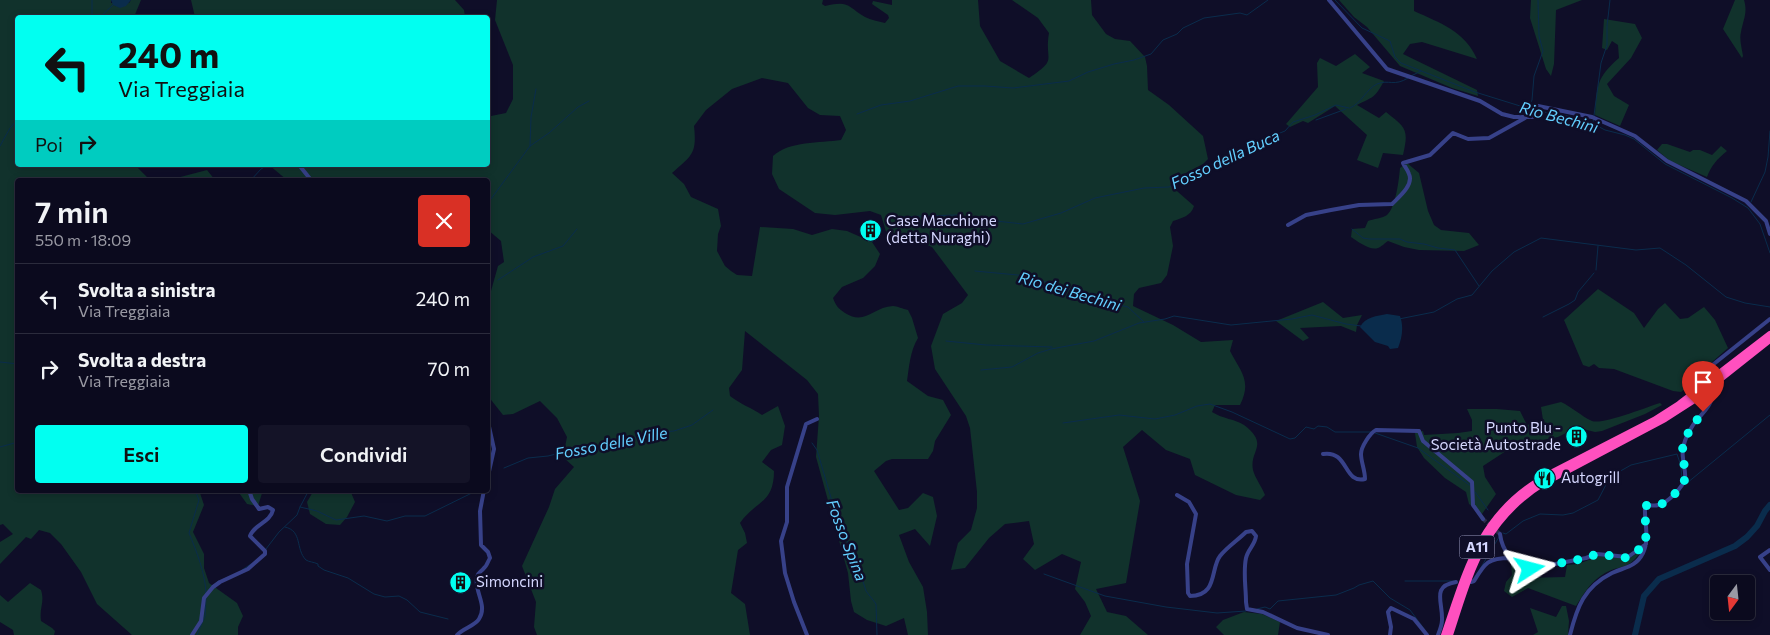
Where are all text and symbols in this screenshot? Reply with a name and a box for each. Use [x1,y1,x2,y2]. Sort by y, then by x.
text: 240 m [118,32,219,75]
icon: left [35,35,100,100]
text: Via Treggiaia [118,75,245,102]
water label: Rio Bechini [1518,97,1601,136]
water label: Fosso della Buca [1167,125,1282,192]
icon: right [73,130,101,158]
text: Poi [35,133,63,156]
text: 7 min [35,192,109,229]
button: close [418,195,470,247]
place label: Case Macchione (detta Nuraghi) [886,211,997,246]
building icon: Case Macchione (detta Nuraghi) [858,218,882,242]
text: 550 m · 18:09 [35,230,131,249]
water label: Rio dei Bechini [1017,267,1124,314]
text: Svolta a sinistra [78,278,216,301]
icon: left [35,285,63,313]
text: 240 m [416,287,470,310]
text: Via Treggiaia [78,301,170,320]
text: Svolta a destra [78,348,206,371]
icon: right [35,355,63,383]
text: 70 m [427,357,470,380]
pin [1682,361,1724,412]
icon: arrive [1689,368,1717,396]
text: Via Treggiaia [78,371,170,390]
place label: Punto Blu - Società Autostrade [1431,418,1561,453]
water label: Fosso delle Ville [553,422,669,463]
button: Esci [35,425,248,483]
button: Condividi [258,425,470,483]
building icon: Punto Blu - Società Autostrade [1565,425,1589,449]
restaurant icon: Autogrill [1533,466,1557,490]
place label: Autogrill [1561,468,1620,486]
water label: Fosso Spina [823,496,872,583]
road number: A11 [1460,536,1494,558]
position arrow [1503,542,1555,594]
building icon: Simoncini [448,570,472,594]
place label: Simoncini [476,572,543,590]
north arrow [1710,575,1755,620]
map controls [1710,575,1755,620]

